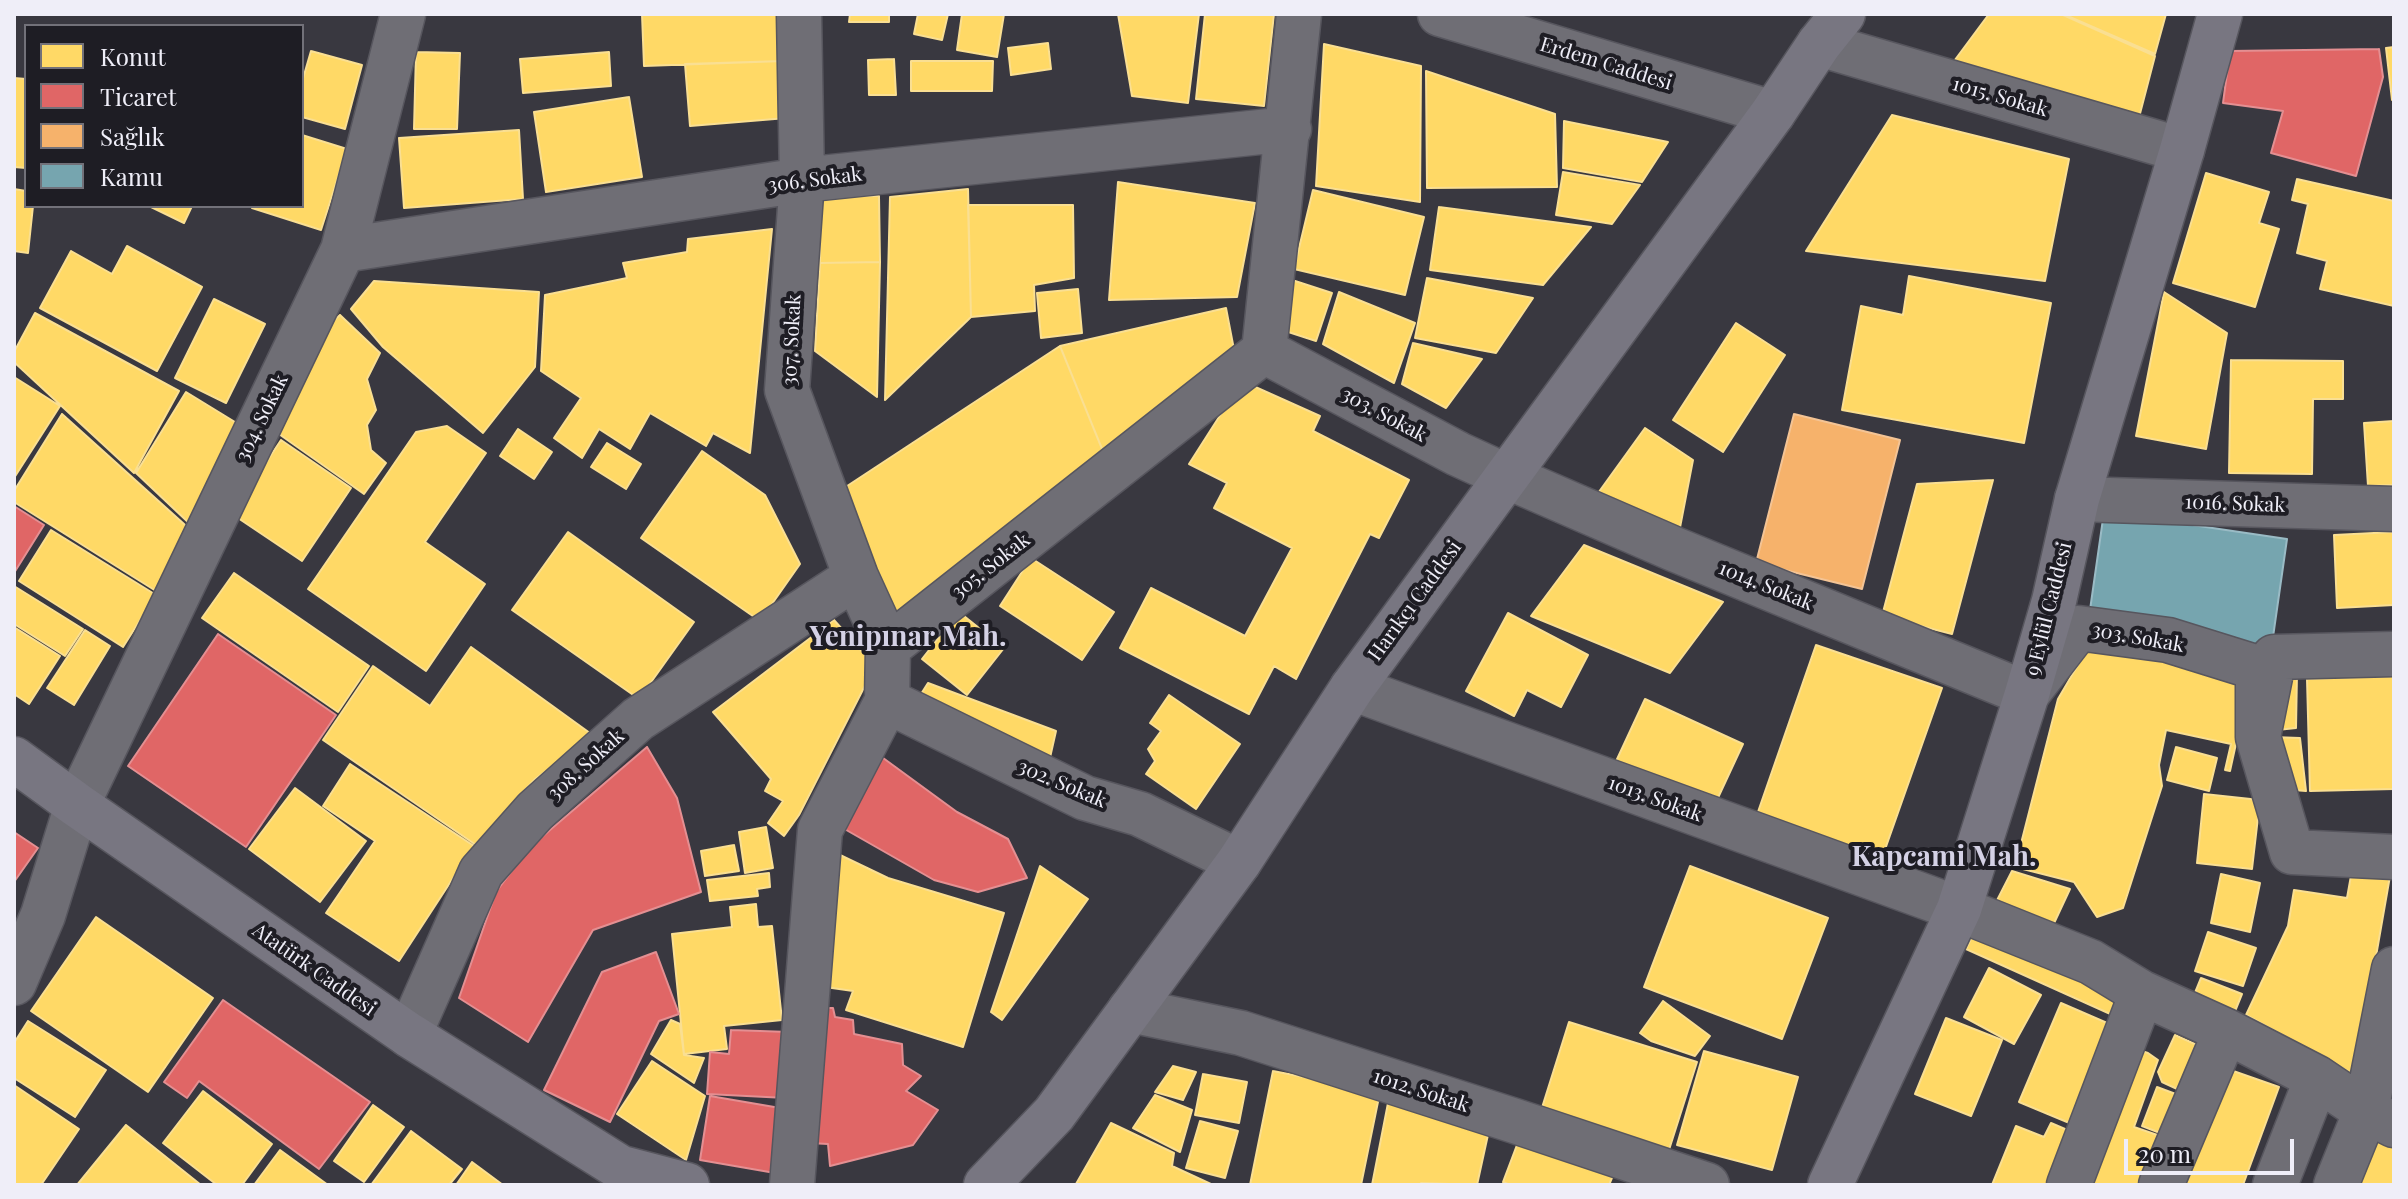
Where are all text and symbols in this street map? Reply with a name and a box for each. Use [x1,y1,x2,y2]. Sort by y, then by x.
legend [24,24,304,208]
street label: Erdem Caddesi [1537,32,1675,96]
text: Konut [100,40,166,72]
street label: 1015. Sokak [1949,72,2051,122]
text: Ticaret [100,80,176,112]
text: Sağlık [100,120,165,152]
text: Kamu [100,160,163,192]
street label: 306. Sokak [767,162,863,198]
street label: 307. Sokak [778,294,806,386]
street label: 304. Sokak [231,370,293,466]
street label: 303. Sokak [1337,382,1431,448]
street label: 1016. Sokak [2184,490,2286,518]
street label: 305. Sokak [947,528,1035,604]
street label: Harıkçı Caddesi [1363,536,1467,666]
street label: 9 Eylül Caddesi [2021,540,2077,678]
street label: 1014. Sokak [1715,556,1817,616]
street label: 303. Sokak [2090,618,2186,658]
district label: Yenipınar Mah. [810,620,1006,654]
street label: 308. Sokak [543,724,629,806]
street label: 302. Sokak [1014,755,1110,813]
street label: 1013. Sokak [1604,771,1706,827]
district label: Kapcami Mah. [1851,840,2037,874]
street label: Atatürk Caddesi [248,919,380,1021]
street label: 1012. Sokak [1370,1064,1472,1118]
scale bar [2128,1123,2298,1173]
text: 20 m [2138,1137,2191,1169]

